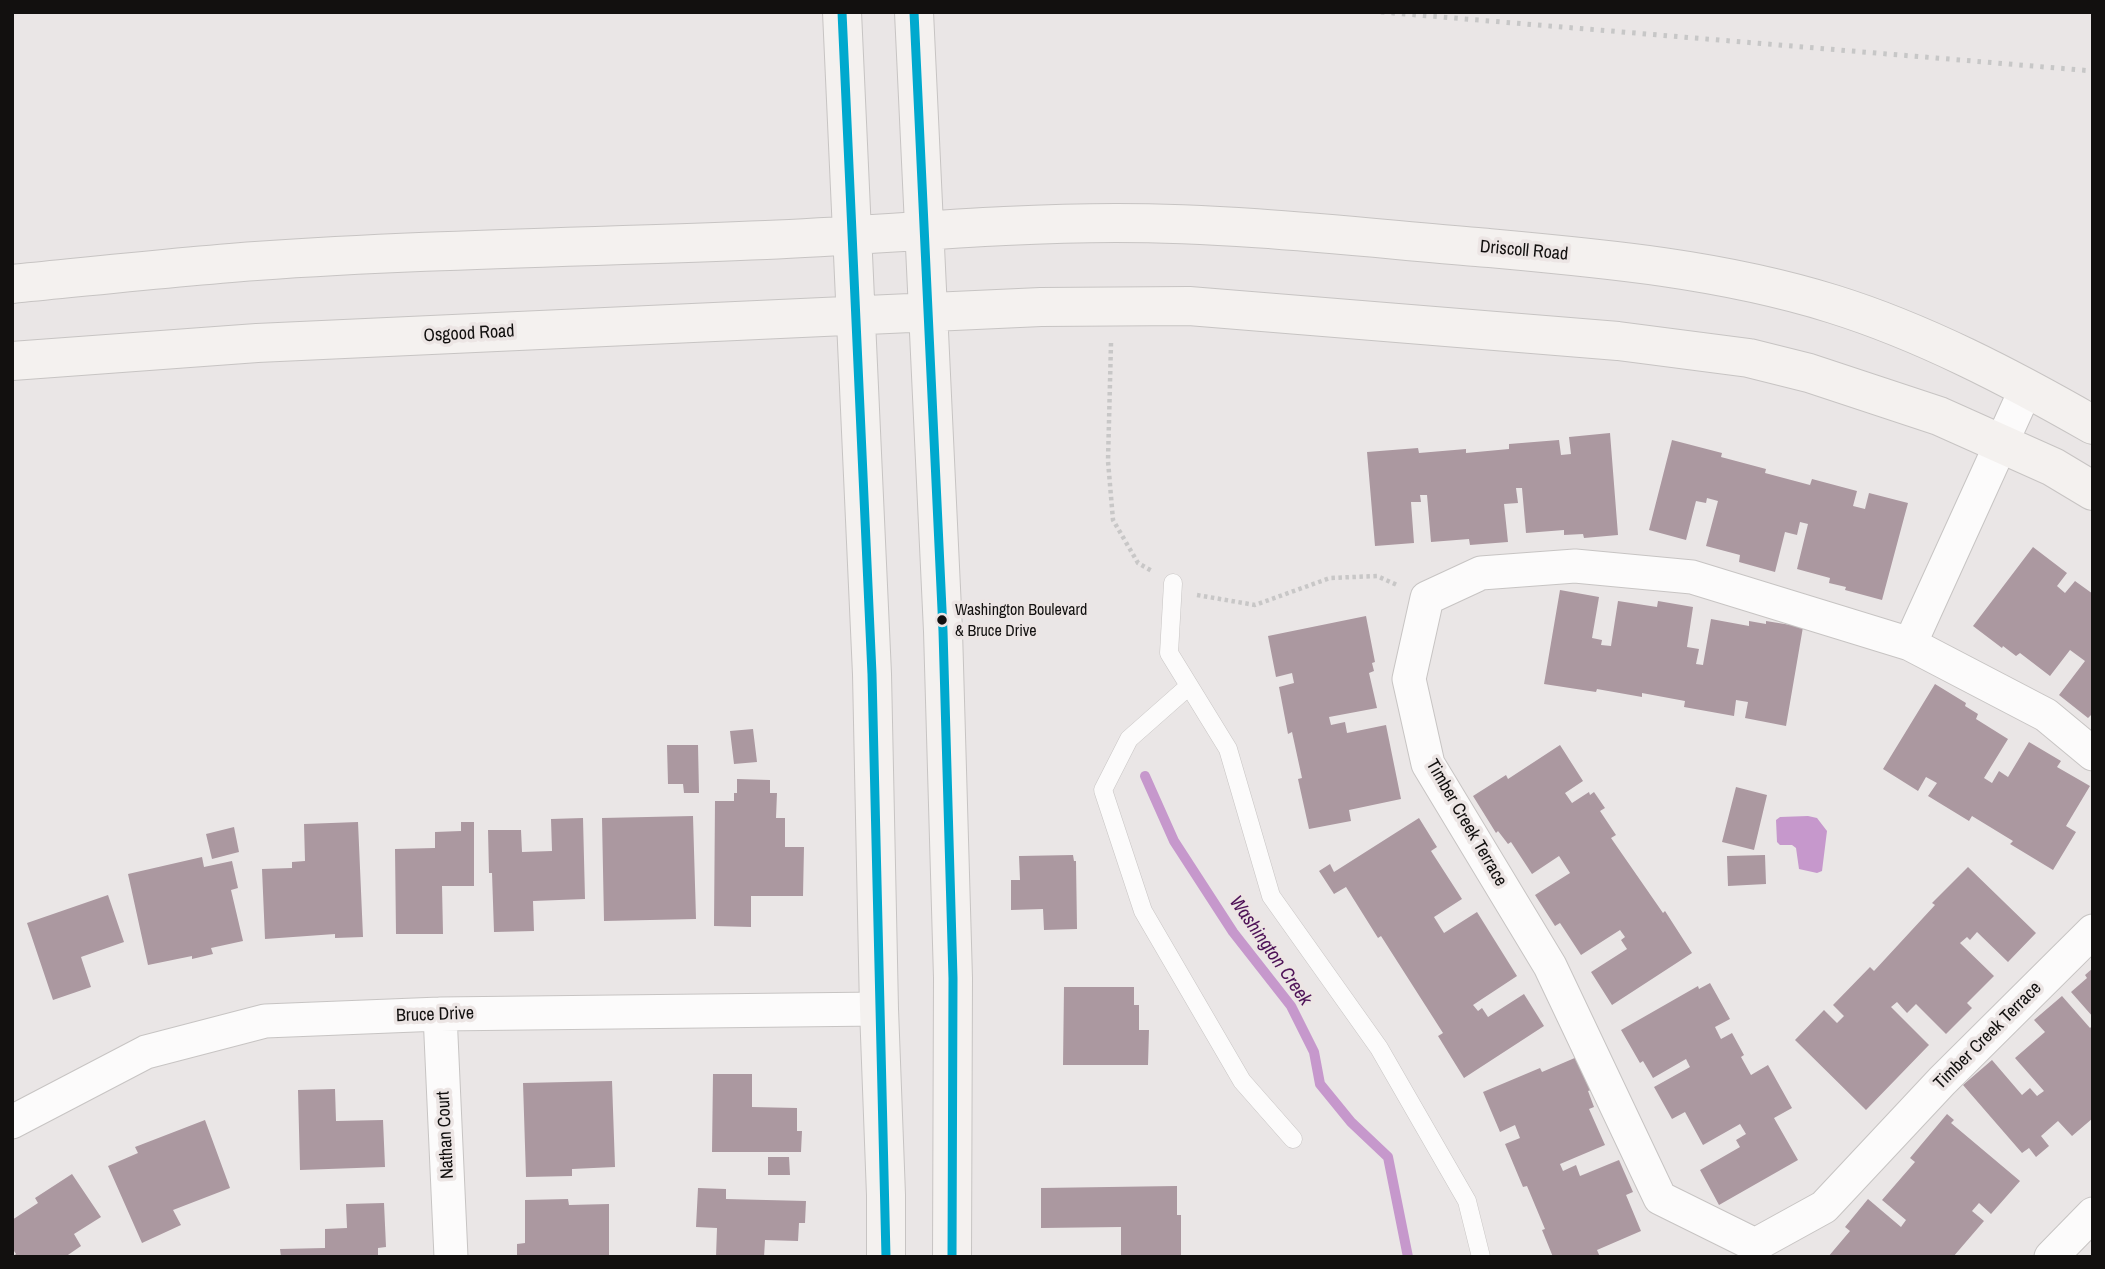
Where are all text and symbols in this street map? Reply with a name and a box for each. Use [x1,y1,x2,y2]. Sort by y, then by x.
street label: Driscoll Road [1479,236,1569,266]
street label: Osgood Road [423,321,515,347]
place label: Washington Boulevard & Bruce Drive [955,601,1087,639]
marker: Washington Boulevard & Bruce Drive [935,613,949,627]
street label: Timber Creek Terrace [1421,756,1511,890]
water label: Washington Creek [1224,892,1316,1010]
street label: Timber Creek Terrace [1930,978,2046,1094]
street label: Bruce Drive [396,1003,474,1027]
street label: Nathan Court [433,1091,459,1179]

